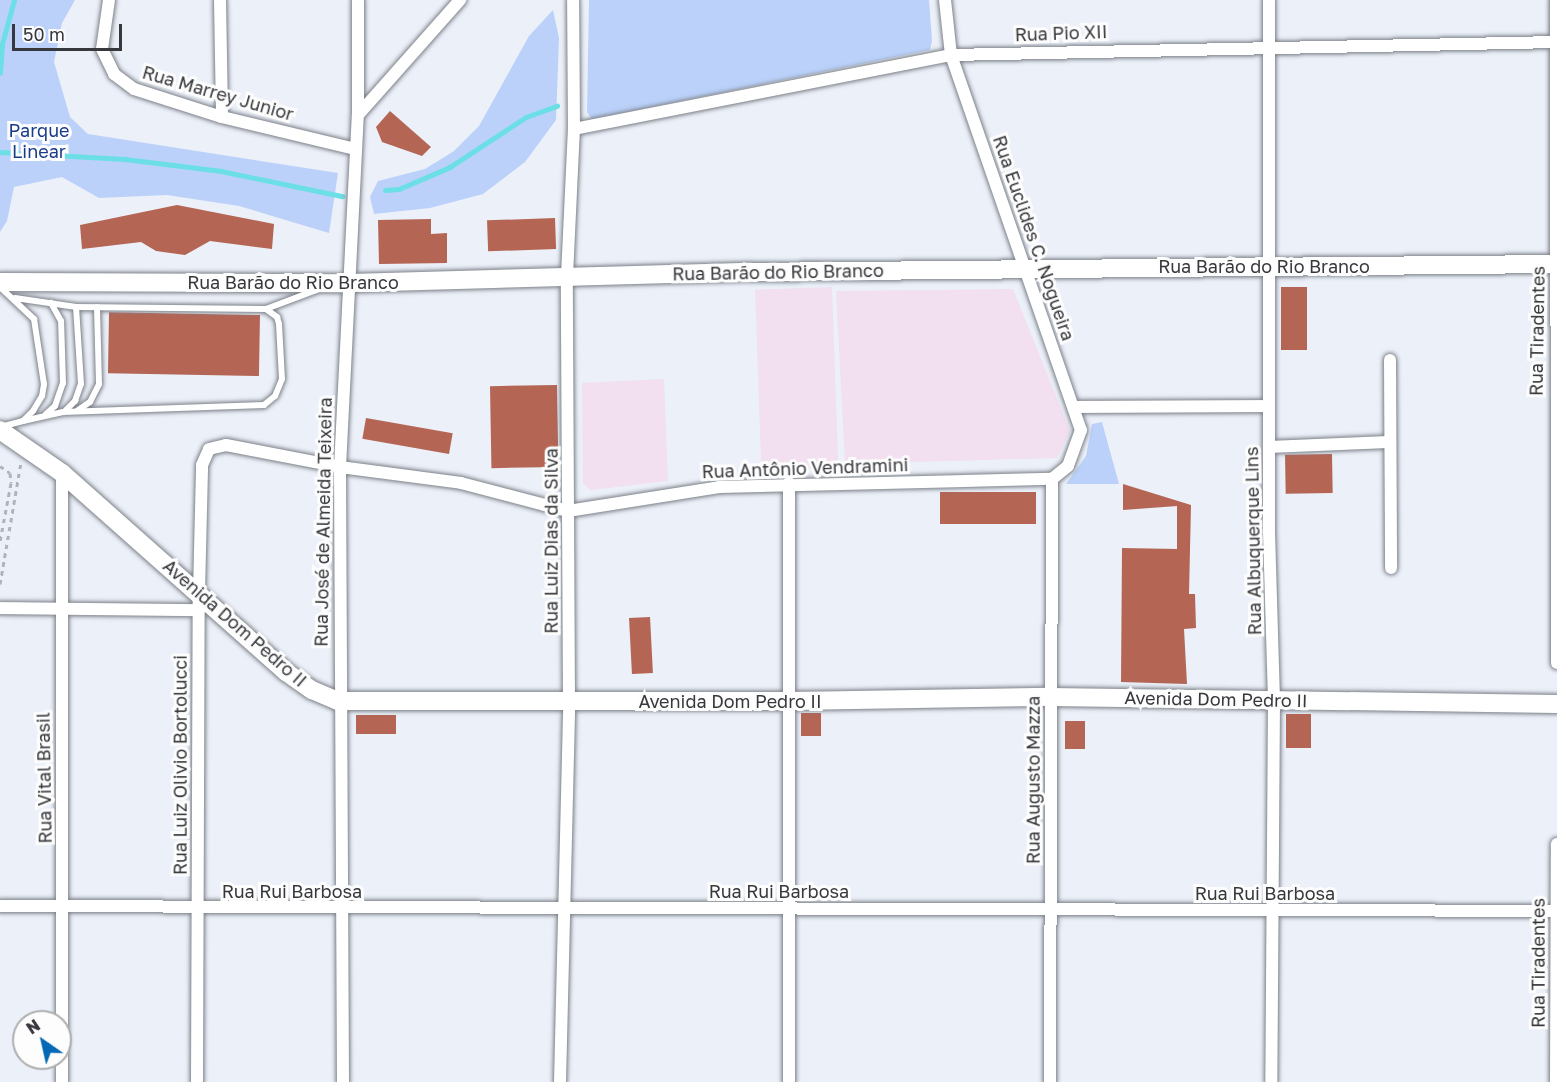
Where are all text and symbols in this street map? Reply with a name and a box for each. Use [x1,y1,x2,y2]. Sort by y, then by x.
scale bar [15,12,124,50]
street label: Rua Pio XII [1014,21,1108,45]
text: 50 m [23,23,65,45]
street label: Rua Marrey Junior [140,61,296,125]
park label: Parque Linear [8,120,70,162]
street label: Rua Euclides C. Nogueira [989,132,1079,344]
street label: Rua Barão do Rio Branco [1158,255,1370,277]
street label: Rua Barão do Rio Branco [672,259,884,285]
street label: Rua Tiradentes [1525,266,1549,396]
street label: Rua Barão do Rio Branco [187,271,399,293]
street label: Rua José de Almeida Teixeira [310,397,336,647]
street label: Rua Albuquerque Lins [1241,446,1265,636]
street label: Rua Luiz Dias da Silva [540,448,562,634]
street label: Rua Antônio Vendramini [701,454,909,482]
street label: Avenida Dom Pedro II [159,555,311,691]
street label: Rua Luiz Olivio Bortolucci [169,655,191,875]
street label: Avenida Dom Pedro II [1124,687,1308,711]
street label: Avenida Dom Pedro II [638,690,822,712]
street label: Rua Augusto Mazza [1022,696,1044,864]
street label: Rua Vital Brasil [32,712,56,844]
street label: Rua Rui Barbosa [222,880,362,902]
street label: Rua Rui Barbosa [709,880,849,902]
street label: Rua Rui Barbosa [1195,882,1335,904]
street label: Rua Tiradentes [1527,898,1549,1028]
north arrow [12,1010,72,1070]
text: N [22,1015,44,1038]

